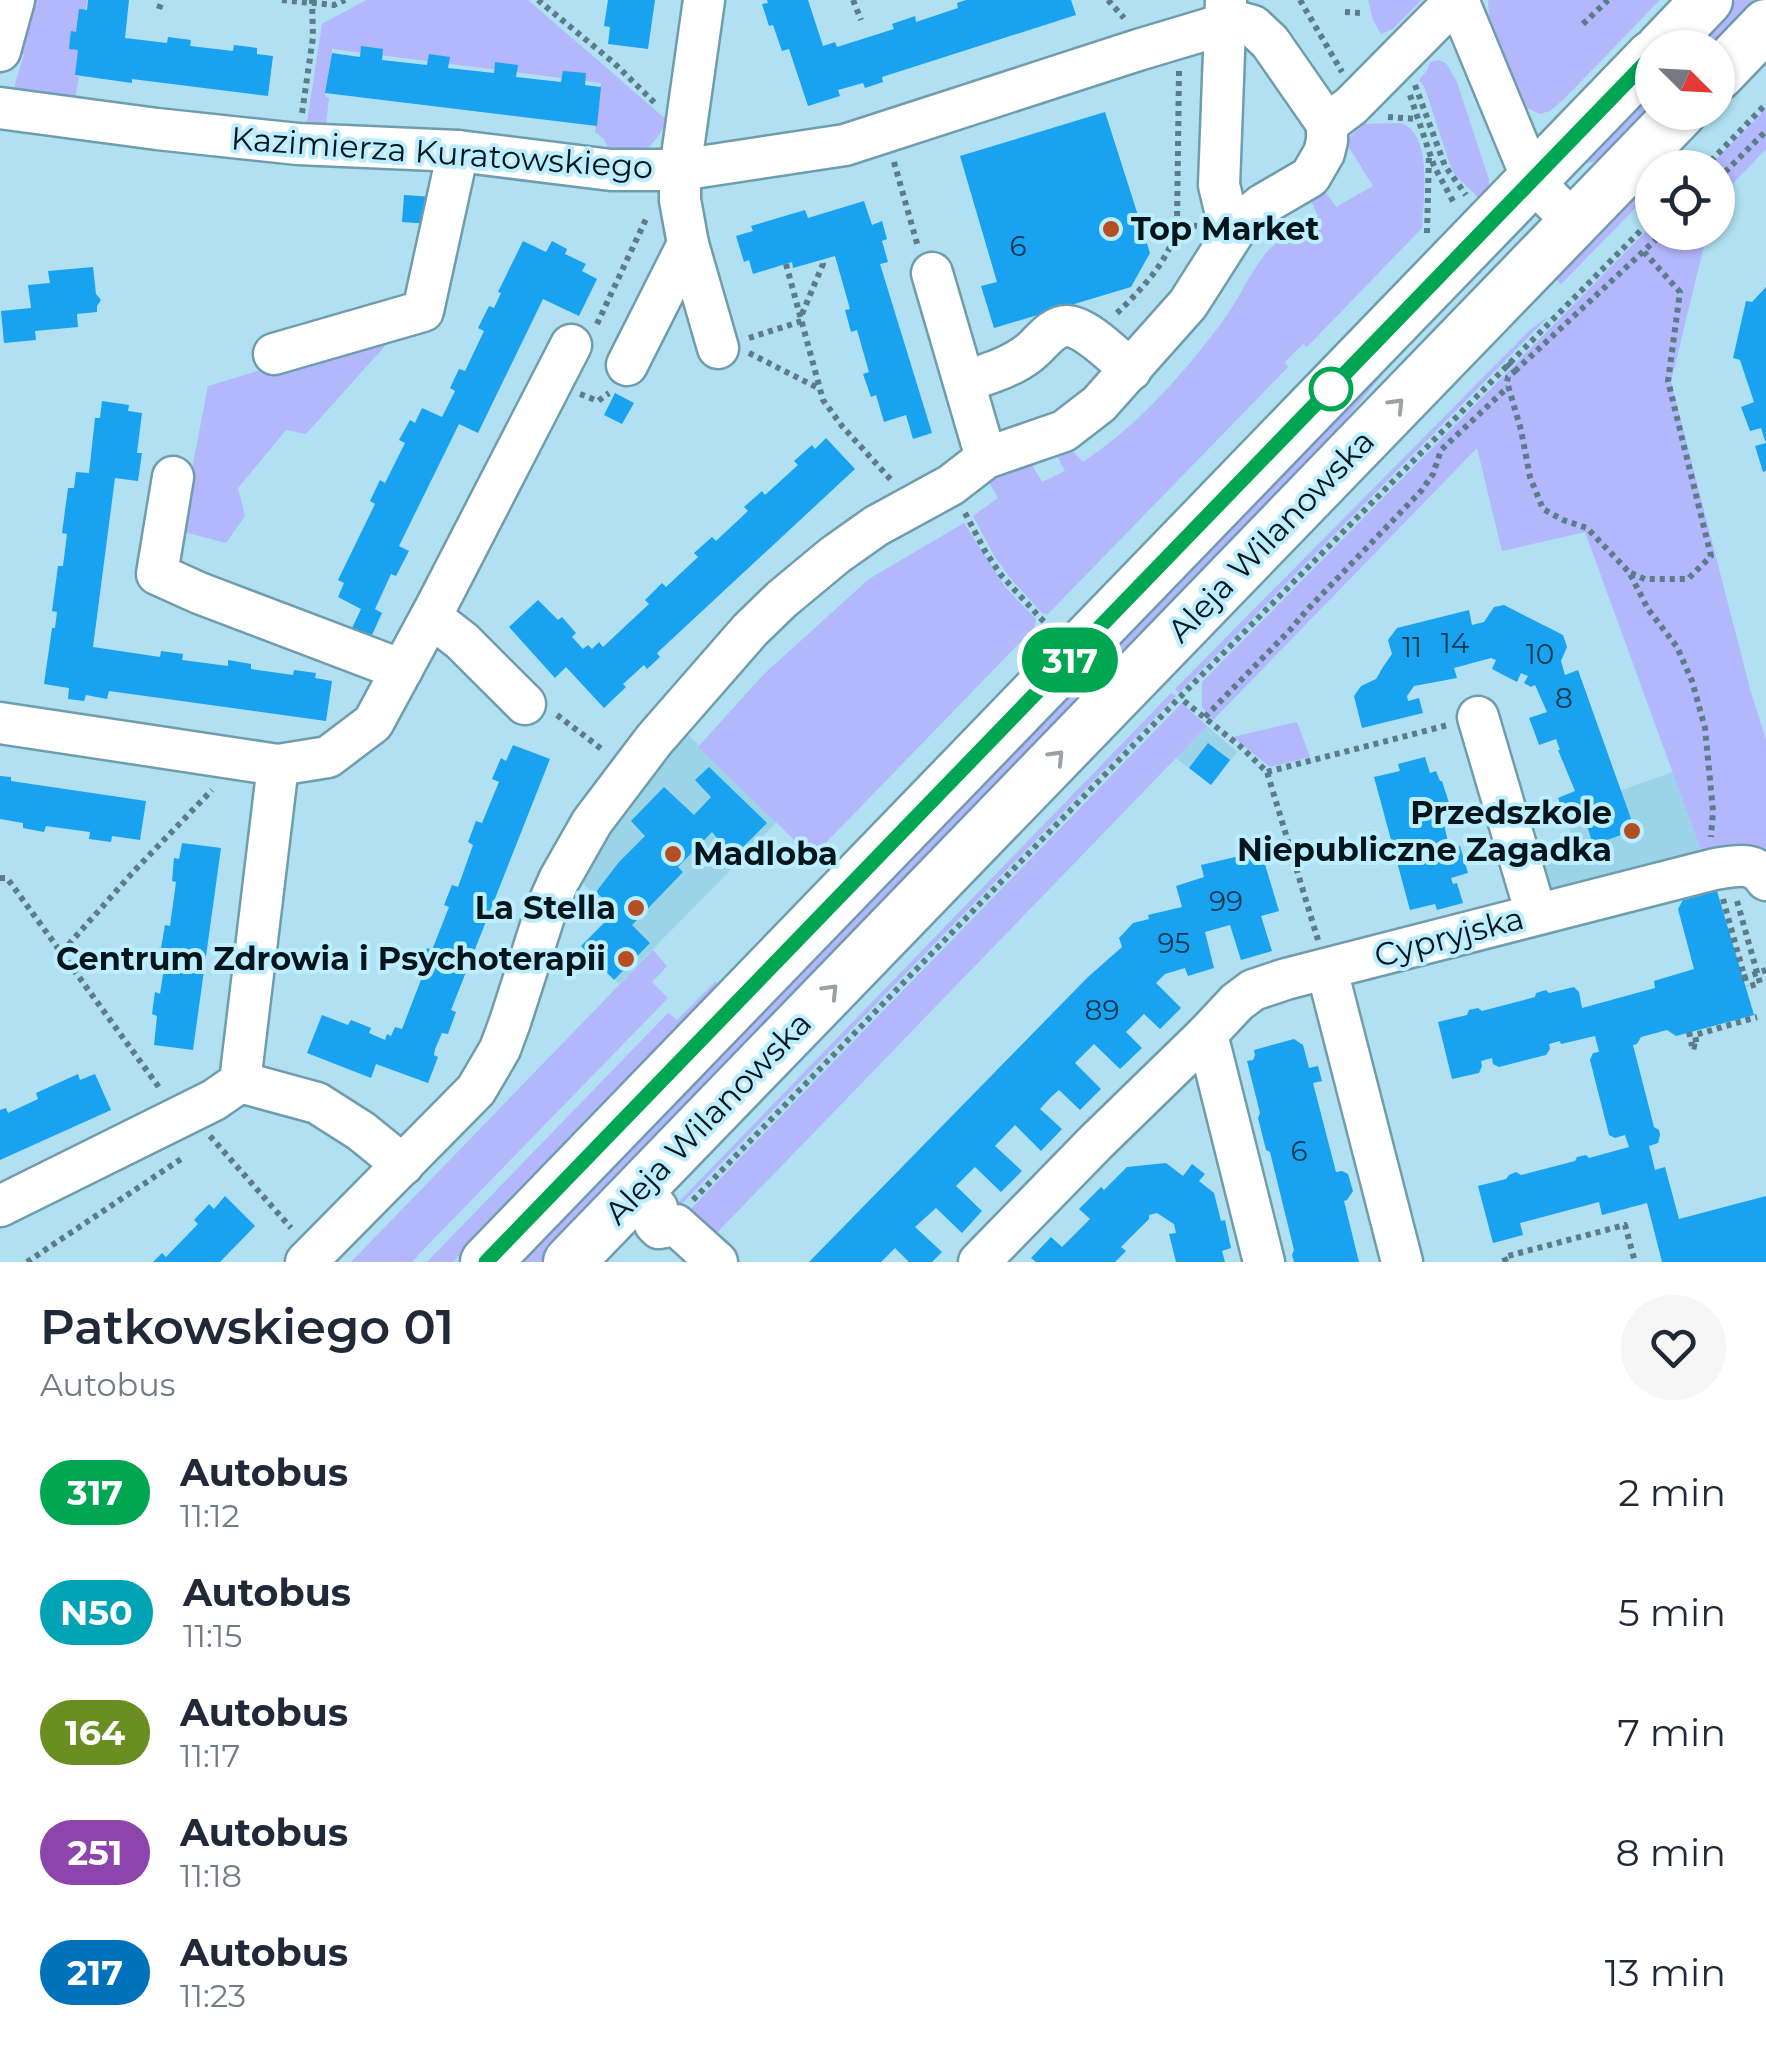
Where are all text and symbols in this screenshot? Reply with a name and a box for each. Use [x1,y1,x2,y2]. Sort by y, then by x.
north arrow [1635,30,1735,130]
map controls [1635,30,1735,250]
street label: Kazimierza Kuratowskiego [230,118,654,187]
button: locate [1635,150,1735,250]
place label: Top Market [1131,209,1320,248]
marker: Top Market [1100,218,1122,240]
house number: 6 [1009,229,1027,263]
unlabelled marker [1310,368,1352,410]
one-way arrow [1386,399,1404,417]
street label: Aleja Wilanowska [1159,421,1382,650]
house number: 14 [1441,626,1470,660]
line badge: 317 [1012,628,1128,692]
house number: 11 [1402,630,1422,664]
house number: 10 [1526,637,1554,671]
text: 317 [1042,639,1098,682]
house number: 8 [1555,681,1573,715]
one-way arrow [1045,750,1063,769]
place label: Przedszkole Niepubliczne Zagadka [1237,793,1612,869]
marker: Przedszkole Niepubliczne Zagadka [1621,820,1643,842]
place label: Madloba [693,834,838,873]
marker: Madloba [662,843,684,865]
house number: 99 [1209,884,1243,918]
place label: La Stella [475,888,616,927]
marker: La Stella [625,897,647,919]
street label: Cypryjska [1370,898,1528,975]
house number: 95 [1158,926,1190,960]
place label: Centrum Zdrowia i Psychoterapii [56,939,606,978]
marker: Centrum Zdrowia i Psychoterapii [615,948,637,970]
one-way arrow [819,984,837,1002]
house number: 89 [1085,993,1119,1027]
street label: Aleja Wilanowska [596,1003,819,1232]
house number: 6 [1290,1134,1308,1168]
button: heart [1621,1295,1726,1400]
text: Patkowskiego 01 [40,1298,454,1356]
text: Autobus [40,1365,175,1404]
text: Autobus [180,1449,348,1496]
text: 2 min [1618,1469,1726,1516]
text: 317 [67,1471,123,1514]
text: 11:12 [180,1496,240,1535]
text: Autobus [183,1569,351,1616]
text: 5 min [1618,1589,1726,1636]
text: N50 [60,1591,133,1634]
text: 11:15 [183,1616,242,1655]
text: Autobus [180,1689,348,1736]
text: 7 min [1617,1709,1726,1756]
text: 164 [65,1711,125,1754]
text: 11:17 [180,1736,240,1775]
text: Autobus [180,1809,348,1856]
text: 8 min [1616,1829,1726,1876]
text: 251 [67,1831,123,1874]
text: 11:18 [180,1856,242,1895]
text: Autobus [180,1929,348,1976]
text: 13 min [1605,1949,1726,1996]
text: 217 [67,1951,123,1994]
text: 11:23 [180,1976,246,2015]

